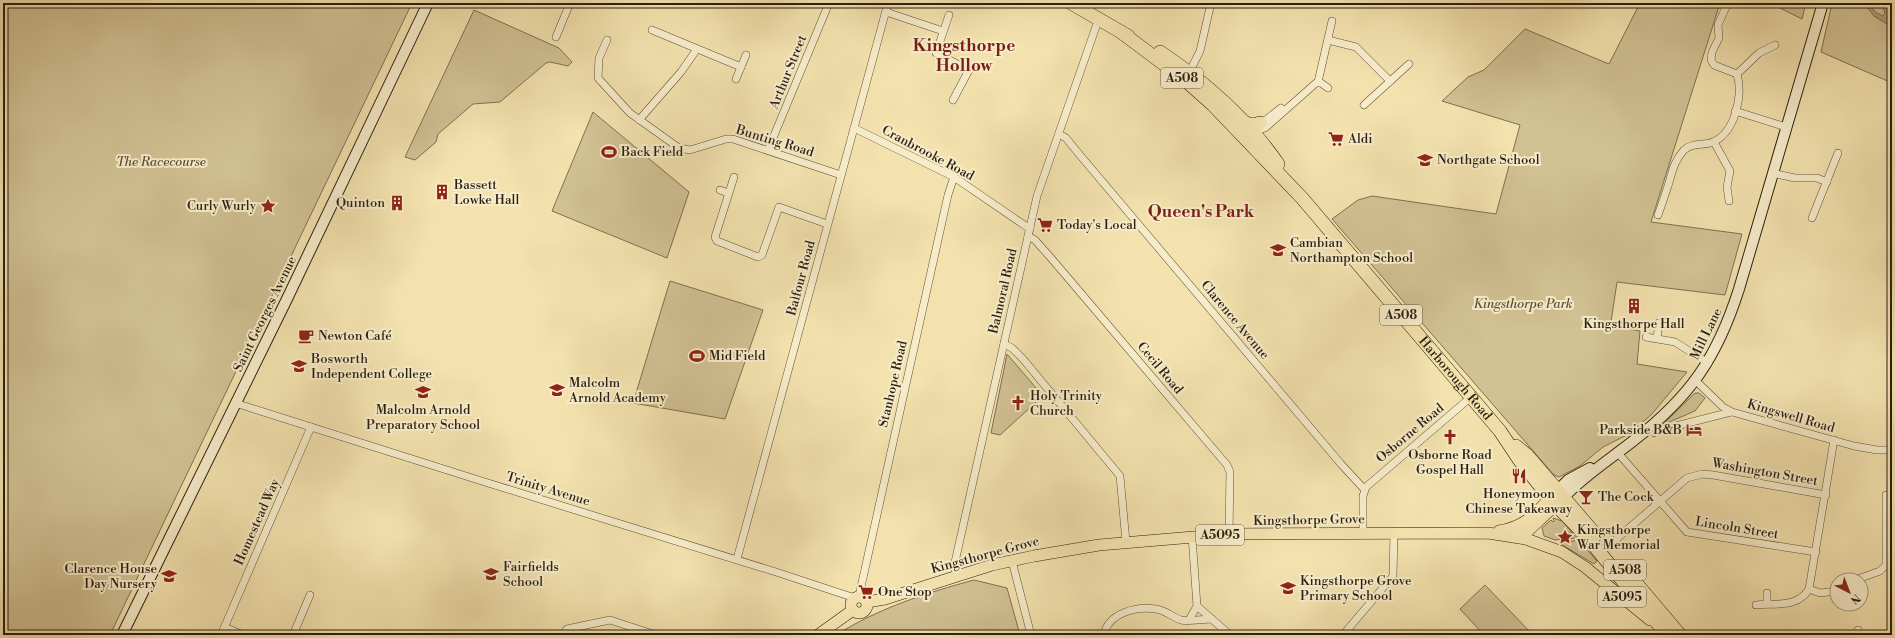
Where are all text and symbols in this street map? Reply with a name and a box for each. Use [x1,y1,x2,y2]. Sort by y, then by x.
street label: Arthur Street [766,32,810,112]
district label: Kingsthorpe Hollow [913,35,1015,77]
road number: A508 [1161,68,1203,88]
street label: Bunting Road [733,121,816,161]
street label: Cranbrooke Road [879,122,977,184]
supermarket icon: Aldi [1327,130,1345,148]
place label: Aldi [1347,131,1372,147]
sports icon: Back Field [600,143,618,161]
place label: Back Field [620,144,684,160]
school or university icon: Northgate School [1416,151,1434,169]
place label: Northgate School [1437,152,1540,168]
park label: The Racecourse [116,154,206,170]
place label: Bassett Lowke Hall [453,177,519,208]
building icon: Bassett Lowke Hall [433,183,451,201]
building icon: Quinton [388,194,406,212]
place label: Quinton [336,195,385,211]
place icon: Curly Wurly [259,197,277,215]
place label: Curly Wurly [187,198,257,214]
district label: Queen's Park [1148,201,1255,223]
supermarket icon: Today's Local [1036,216,1054,234]
place label: Today's Local [1057,217,1137,233]
place label: Cambian Northampton School [1290,235,1413,266]
street label: Balfour Road [783,238,819,318]
school or university icon: Cambian Northampton School [1269,241,1287,259]
street label: Balmoral Road [985,246,1021,336]
street label: Saint Georges Avenue [230,253,300,374]
street label: Clarence Avenue [1197,277,1273,363]
park label: Kingsthorpe Park [1474,296,1573,312]
building icon: Kingsthorpe Hall [1625,297,1643,315]
road number: A508 [1380,305,1422,325]
street label: Mill Lane [1687,305,1726,363]
place label: Kingsthorpe Hall [1583,316,1685,332]
cafe icon: Newton Café [297,327,315,345]
place label: Newton Café [318,328,392,344]
street label: Harborough Road [1415,333,1496,424]
street label: Stanhope Road [875,338,911,429]
street label: Cecil Road [1134,339,1187,398]
sports icon: Mid Field [688,347,706,365]
place label: Mid Field [709,348,766,364]
place label: Bosworth Independent College [310,351,433,382]
school or university icon: Bosworth Independent College [290,357,308,375]
place label: Malcolm Arnold Academy [568,375,667,406]
school or university icon: Malcolm Arnold Academy [548,381,566,399]
school or university icon: Malcolm Arnold Preparatory School [414,383,432,401]
place label: Holy Trinity Church [1030,388,1103,419]
church icon: Holy Trinity Church [1009,394,1027,412]
street label: Kingswell Road [1745,396,1837,436]
street label: Osborne Road [1373,400,1448,466]
place label: Malcolm Arnold Preparatory School [366,402,480,433]
hotel icon: Parkside B&B [1685,421,1703,439]
place label: Parkside B&B [1599,422,1682,438]
church icon: Osborne Road Gospel Hall [1441,428,1459,446]
place label: Osborne Road Gospel Hall [1408,447,1492,478]
street label: Washington Street [1710,455,1820,489]
restaurant icon: Honeymoon Chinese Takeaway [1510,467,1528,485]
street label: Trinity Avenue [504,469,592,510]
street label: Homestead Way [231,476,283,568]
place label: Honeymoon Chinese Takeaway [1466,486,1573,517]
bar icon: The Cock [1577,488,1595,506]
place label: The Cock [1598,489,1655,505]
street label: Kingsthorpe Grove [1253,511,1365,529]
street label: Lincoln Street [1694,514,1780,543]
place label: Kingsthorpe War Memorial [1576,522,1660,553]
road number: A5095 [1196,525,1244,545]
place icon: Kingsthorpe War Memorial [1556,528,1574,546]
street label: Kingsthorpe Grove [929,533,1041,577]
place label: Fairfields School [503,559,559,590]
road number: A508 [1604,560,1646,580]
place label: Clarence House Day Nursery [65,561,158,592]
school or university icon: Fairfields School [482,565,500,583]
school or university icon: Clarence House Day Nursery [160,567,178,585]
north arrow [1829,572,1869,612]
place label: Kingsthorpe Grove Primary School [1300,573,1412,604]
school or university icon: Kingsthorpe Grove Primary School [1279,579,1297,597]
supermarket icon: One Stop [857,583,875,601]
place label: One Stop [878,584,932,600]
road number: A5095 [1598,587,1646,607]
text: N [1847,591,1863,607]

